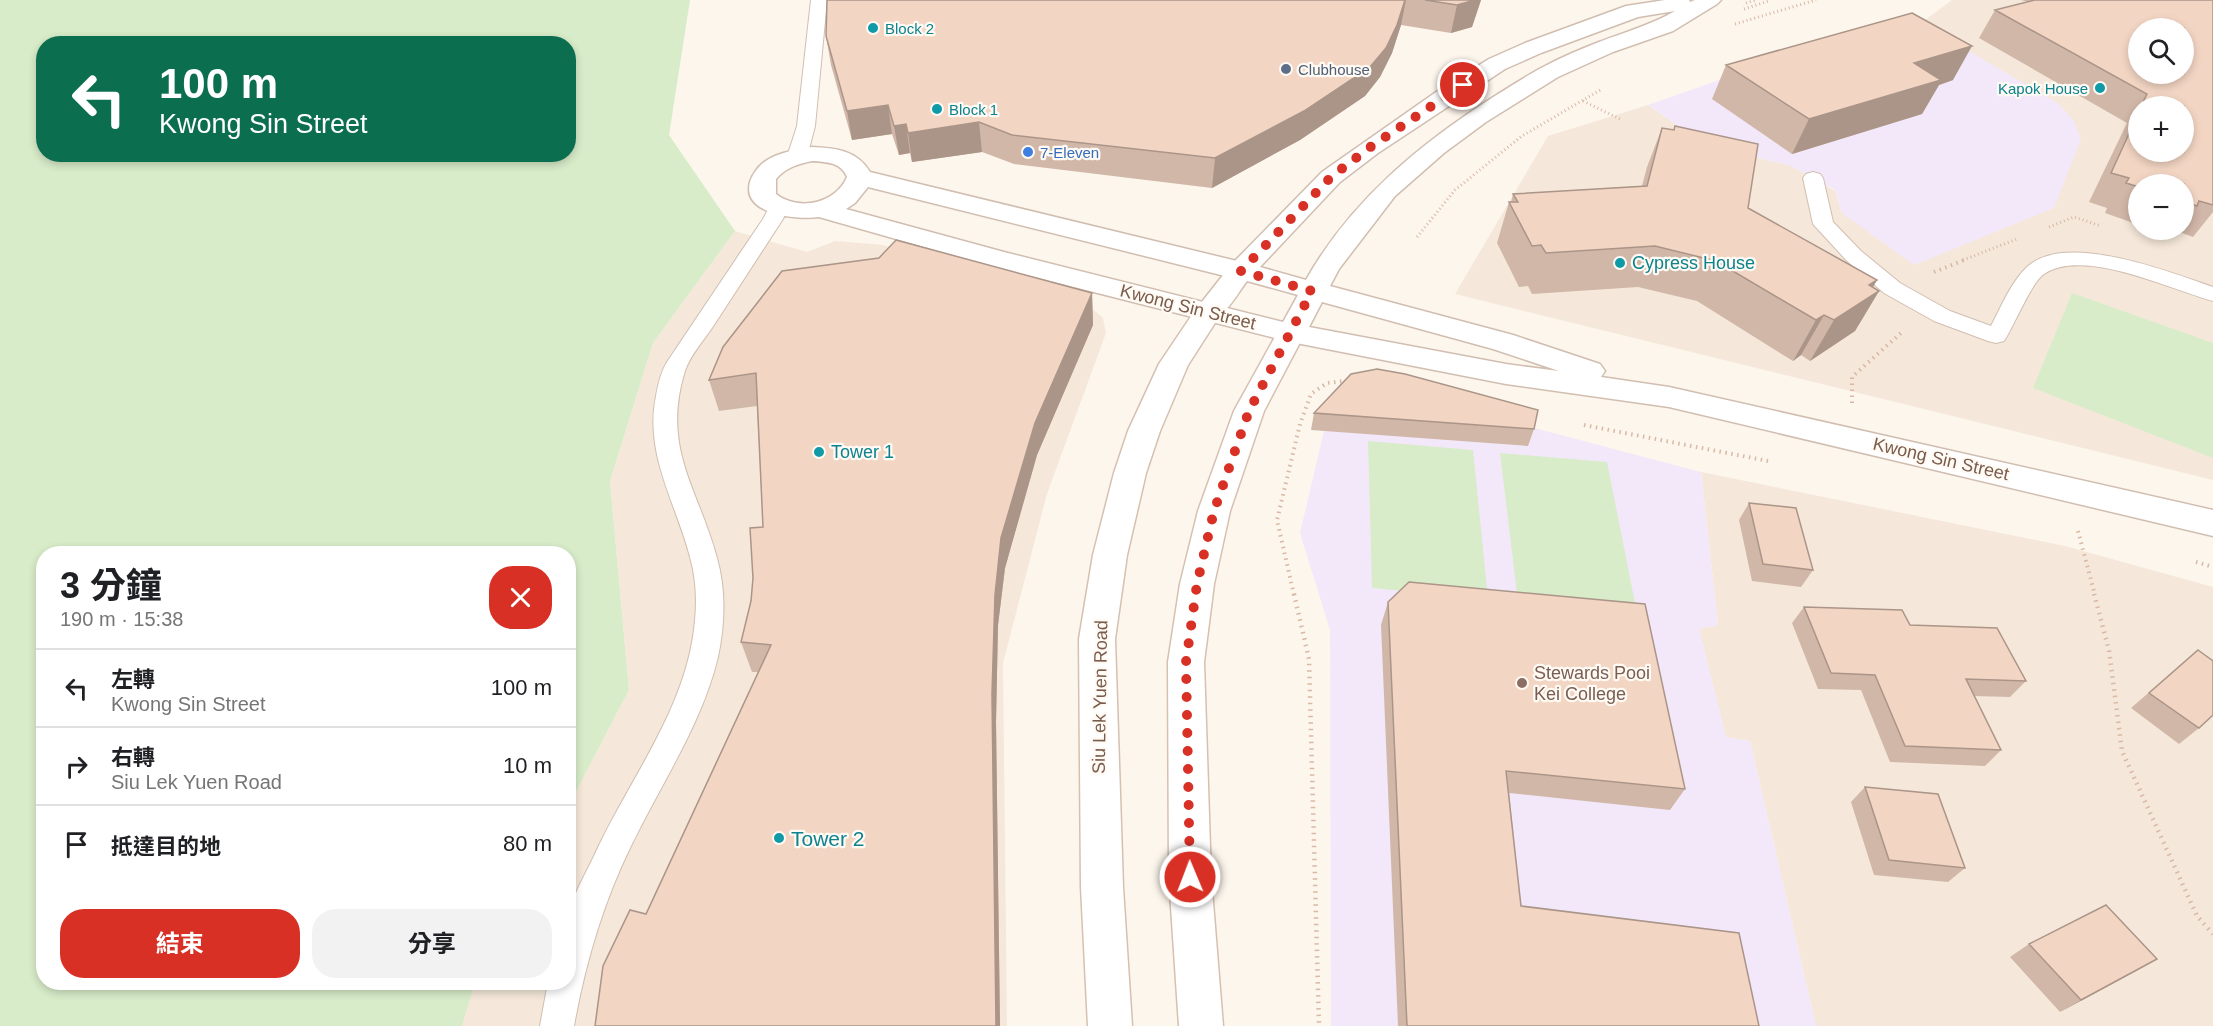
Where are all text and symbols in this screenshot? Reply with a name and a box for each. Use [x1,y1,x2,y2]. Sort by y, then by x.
map controls [2128,18,2194,240]
button: search [2128,18,2194,84]
place label: Block 2 [885,20,934,37]
marker: Block 2 [866,21,880,35]
pin [1437,59,1488,110]
icon: left [60,60,138,138]
text: 100 m [159,60,278,107]
place label: Clubhouse [1298,61,1370,78]
marker: Clubhouse [1279,62,1293,76]
icon: arrive [1446,68,1479,101]
place label: Kapok House [1998,80,2088,97]
marker: Kapok House [2093,81,2107,95]
button: + [2128,96,2194,162]
place label: Block 1 [949,101,998,118]
marker: Block 1 [930,102,944,116]
text: Kwong Sin Street [159,109,368,139]
place label: 7-Eleven [1040,144,1099,161]
marker: 7-Eleven [1021,145,1035,159]
button: − [2128,174,2194,240]
place label: Cypress House [1632,253,1755,273]
marker: Cypress House [1613,256,1627,270]
street label: Kwong Sin Street [1118,280,1258,334]
street label: Kwong Sin Street [1871,434,2011,484]
place label: Tower 1 [831,442,894,462]
marker: Tower 1 [812,445,826,459]
text: 3 分鐘 [60,565,162,606]
button: close [489,566,552,629]
text: 190 m · 15:38 [60,608,183,630]
street label: Siu Lek Yuen Road [1089,620,1111,774]
place label: Stewards Pooi Kei College [1534,663,1650,704]
text: 左轉 [111,667,155,692]
icon: left [60,672,93,705]
text: 100 m [491,675,552,700]
marker: Stewards Pooi Kei College [1515,676,1529,690]
text: Kwong Sin Street [111,693,266,715]
text: 右轉 [111,745,155,770]
icon: right [60,750,93,783]
text: 10 m [503,753,552,778]
text: Siu Lek Yuen Road [111,771,282,793]
place label: Tower 2 [791,827,865,850]
icon: arrive [60,828,93,861]
text: 80 m [503,831,552,856]
marker: Tower 2 [772,831,786,845]
text: 抵達目的地 [111,834,221,859]
position arrow [1158,845,1222,909]
button: 結束 [60,909,300,978]
button: 分享 [312,909,552,978]

